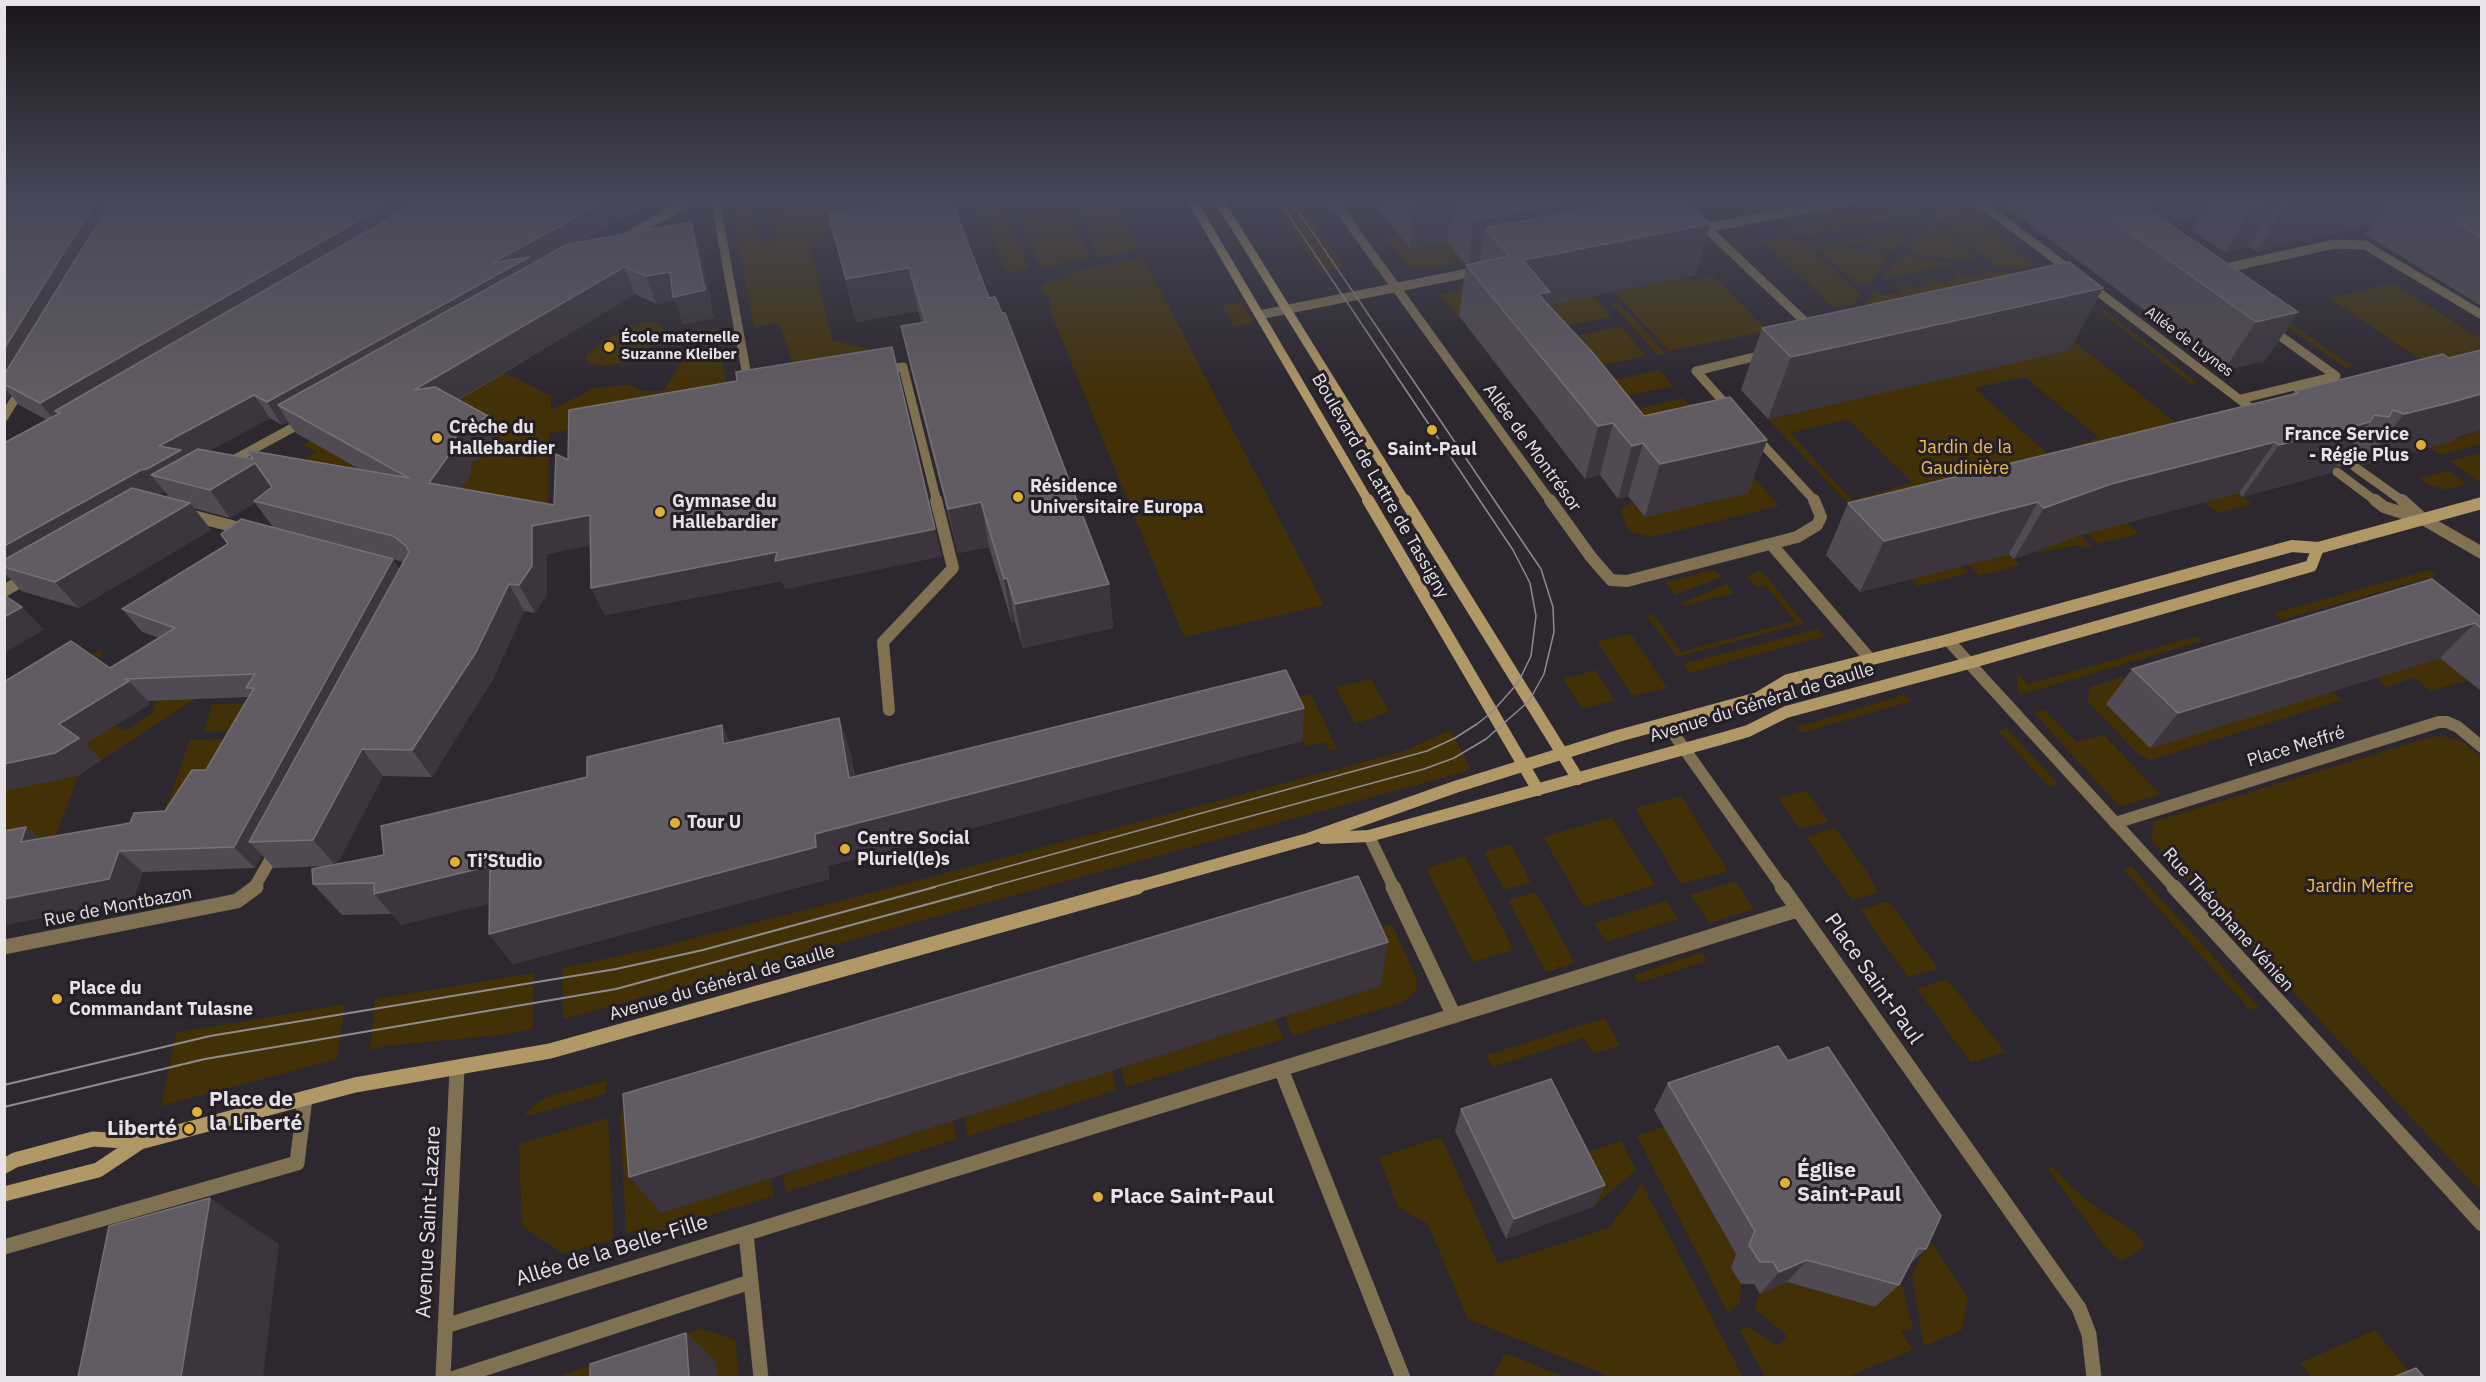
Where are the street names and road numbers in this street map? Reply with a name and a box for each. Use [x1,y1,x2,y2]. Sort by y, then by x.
street label: Allée de Luynes [2141,303,2237,381]
street label: Boulevard de Lattre de Tassigny [1307,370,1453,602]
street label: Allée de Montrésor [1478,380,1586,516]
street label: Avenue du Général de Gaulle [1647,659,1877,747]
street label: Place Meffré [2245,722,2347,772]
street label: Rue Théophane Vénien [2158,844,2298,996]
street label: Rue de Montbazon [42,882,194,932]
street label: Place Saint-Paul [1819,909,1927,1049]
street label: Avenue du Général de Gaulle [607,940,837,1026]
street label: Avenue Saint-Lazare [411,1125,447,1319]
street label: Allée de la Belle-Fille [513,1210,711,1292]

